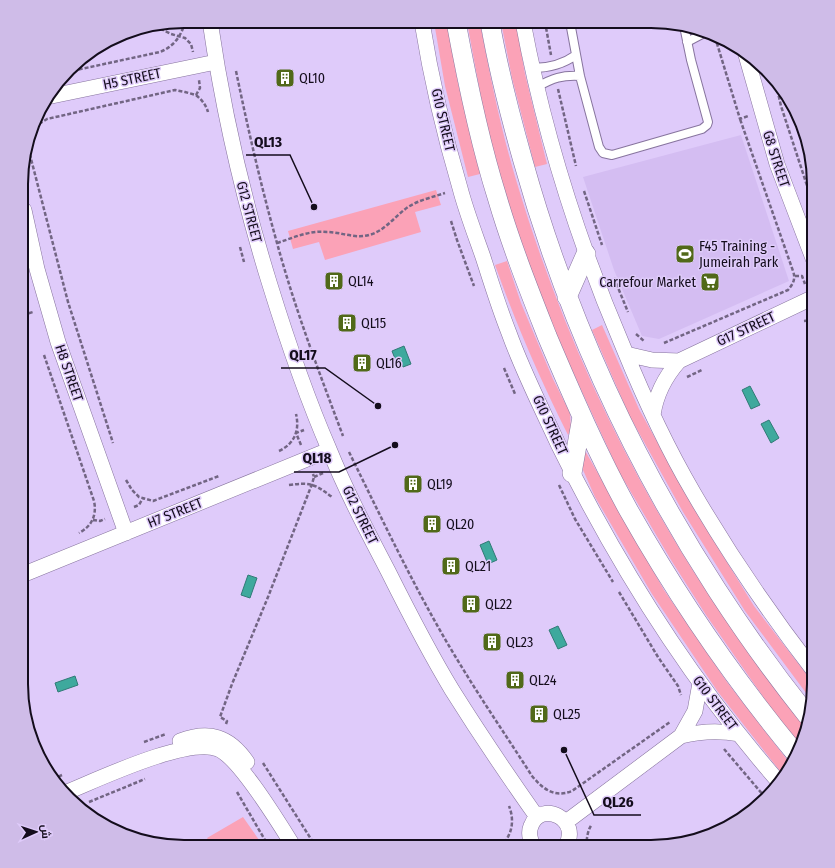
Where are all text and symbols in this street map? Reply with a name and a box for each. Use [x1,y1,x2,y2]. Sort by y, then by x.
street label: H5 STREET [102,64,163,93]
building icon: QL10 [274,67,296,89]
place label: QL10 [299,70,325,87]
street label: G10 STREET [428,87,459,154]
callout: QL13 [246,128,290,155]
street label: G8 STREET [759,128,793,190]
text: QL13 [254,133,282,151]
street label: G12 STREET [233,179,265,245]
place label: F45 Training - Jumeirah Park [699,238,779,271]
sports icon: F45 Training - Jumeirah Park [674,243,696,265]
building icon: QL14 [323,270,345,292]
supermarket icon: Carrefour Market [699,271,721,293]
place label: QL14 [348,273,374,290]
place label: Carrefour Market [599,274,696,291]
street label: G17 STREET [714,308,778,350]
building icon: QL15 [336,312,358,334]
place label: QL15 [361,315,386,332]
callout: QL17 [281,341,325,368]
street label: H8 STREET [51,342,87,404]
text: QL17 [289,346,317,364]
building icon: QL16 [351,352,373,374]
place label: QL16 [376,355,402,372]
street label: G10 STREET [529,392,571,458]
callout: QL18 [294,445,339,472]
text: QL18 [303,449,332,467]
building icon: QL19 [402,473,424,495]
place label: QL19 [427,476,453,493]
street label: G12 STREET [339,483,382,547]
street label: H7 STREET [145,494,205,532]
building icon: QL20 [421,513,443,535]
place label: QL20 [446,516,474,533]
building icon: QL21 [440,555,462,577]
place label: QL21 [465,558,491,575]
building icon: QL22 [460,593,482,615]
place label: QL22 [485,596,512,613]
building icon: QL23 [481,631,503,653]
place label: QL23 [506,634,533,651]
building icon: QL24 [504,669,526,691]
place label: QL24 [529,672,557,689]
street label: G10 STREET [689,672,741,734]
building icon: QL25 [528,703,550,725]
place label: QL25 [553,706,580,723]
callout: QL26 [594,788,641,815]
text: QL26 [602,793,634,811]
north arrow [16,812,56,852]
text: ش [39,824,52,839]

